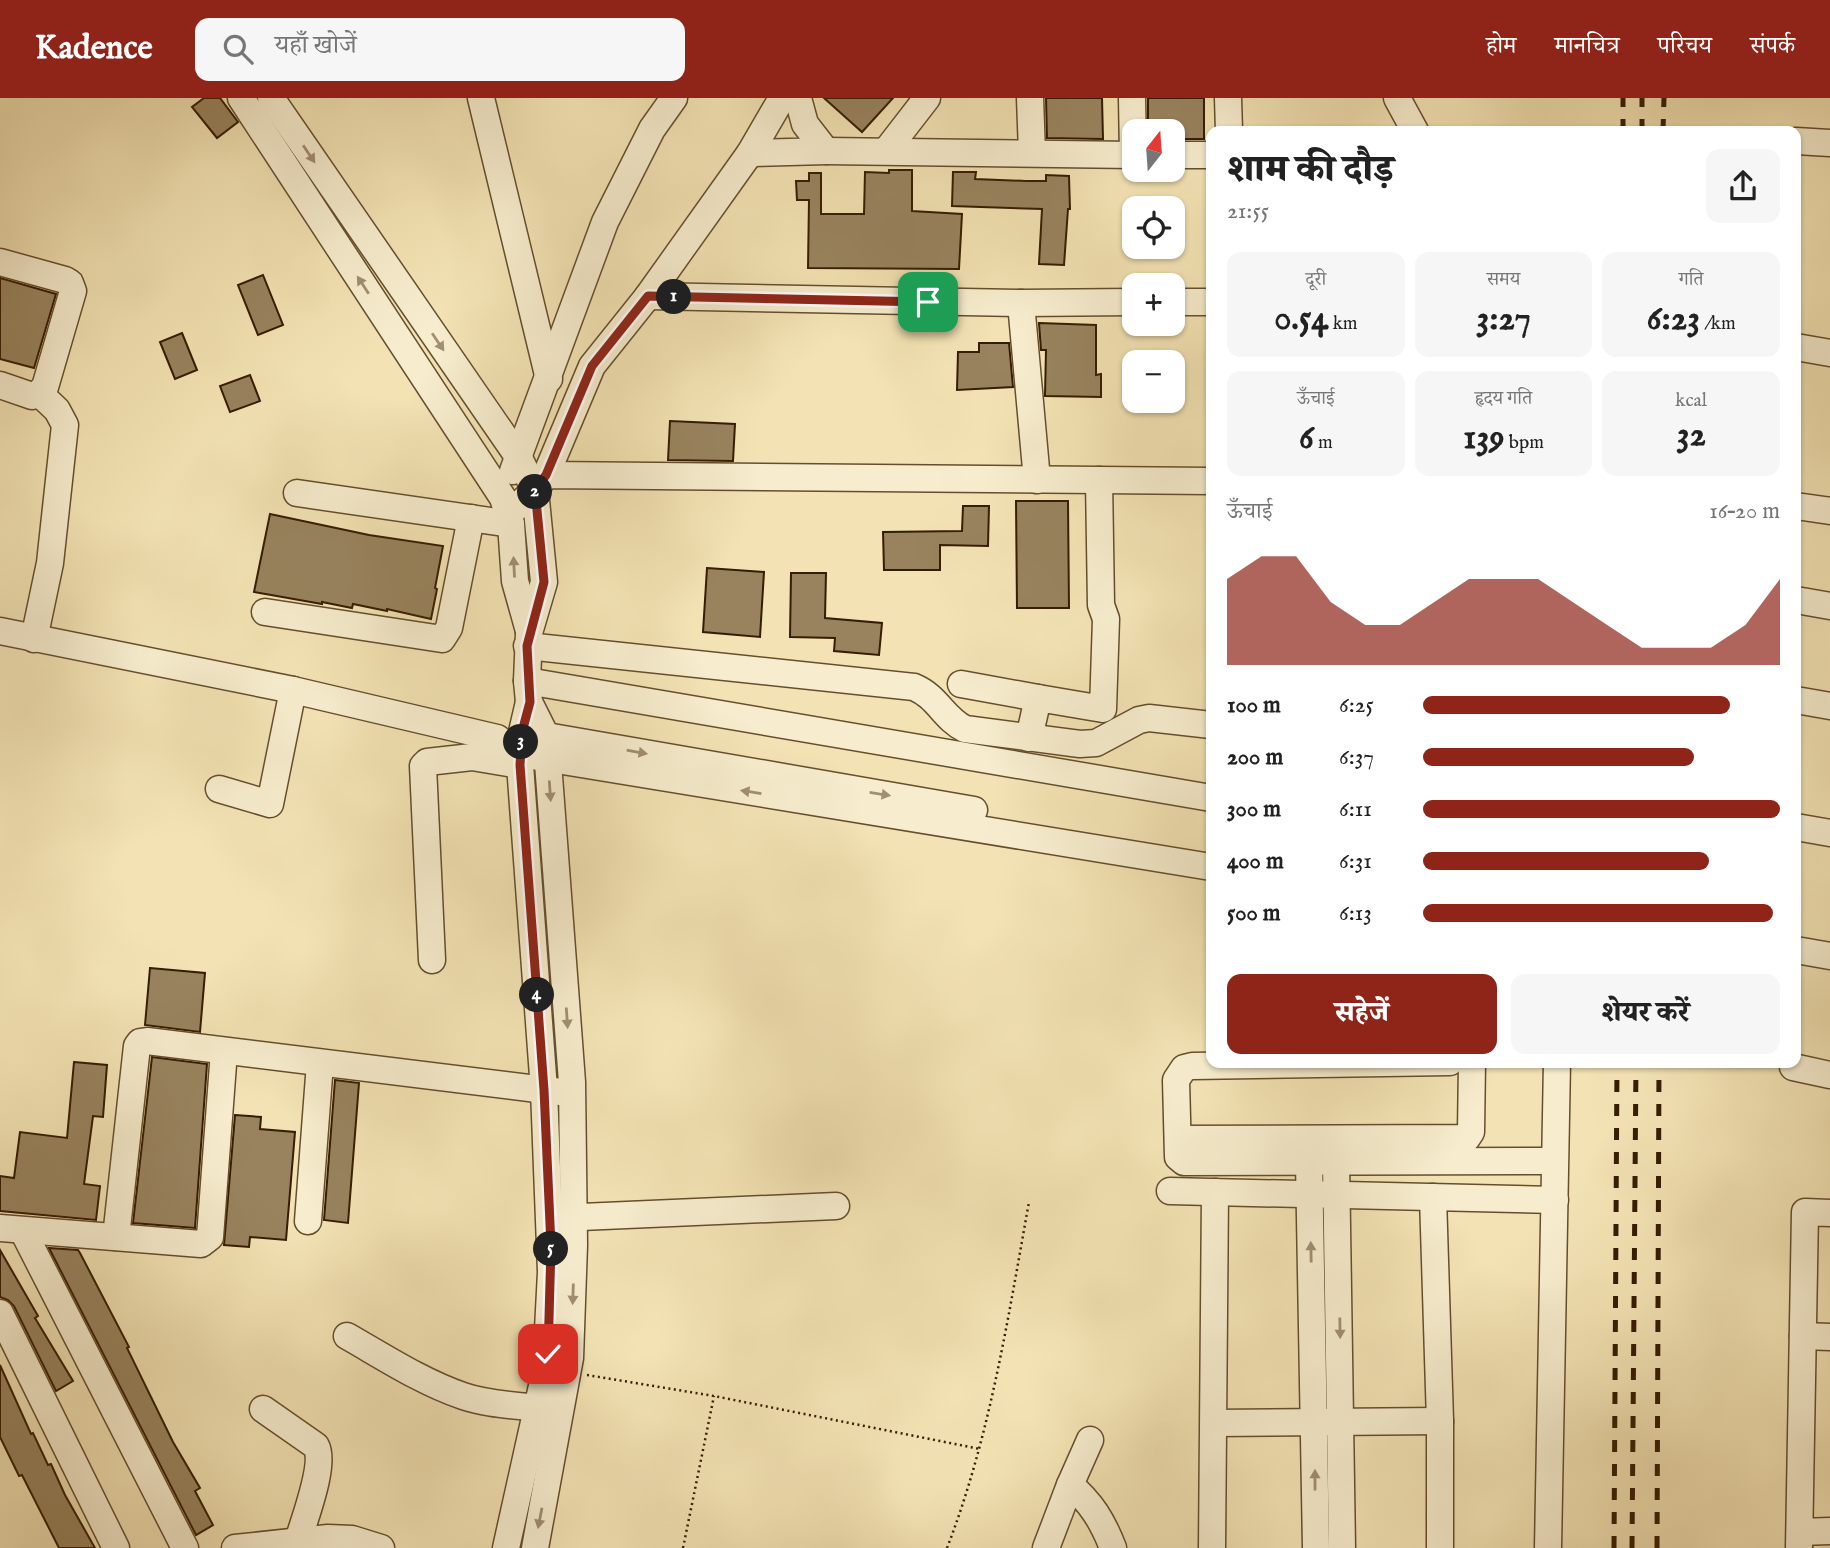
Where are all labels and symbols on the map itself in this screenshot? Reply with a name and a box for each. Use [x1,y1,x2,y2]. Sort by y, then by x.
north arrow [1122,119,1185,182]
one-way arrow [302,145,316,163]
pin [898,272,958,332]
one-way arrow [356,275,369,295]
pin: 1 [656,280,692,314]
one-way arrow [431,333,445,351]
pin: 2 [518,474,552,510]
one-way arrow [508,555,519,577]
pin: 3 [504,724,538,760]
one-way arrow [626,747,648,758]
one-way arrow [544,780,555,802]
one-way arrow [740,786,762,797]
one-way arrow [869,789,891,800]
pin: 4 [520,978,554,1012]
one-way arrow [562,1007,573,1029]
pin: 5 [534,1232,568,1266]
one-way arrow [1306,1241,1317,1263]
one-way arrow [567,1283,579,1305]
one-way arrow [1334,1317,1346,1339]
pin [518,1324,578,1384]
one-way arrow [1309,1469,1321,1491]
one-way arrow [535,1507,546,1529]

